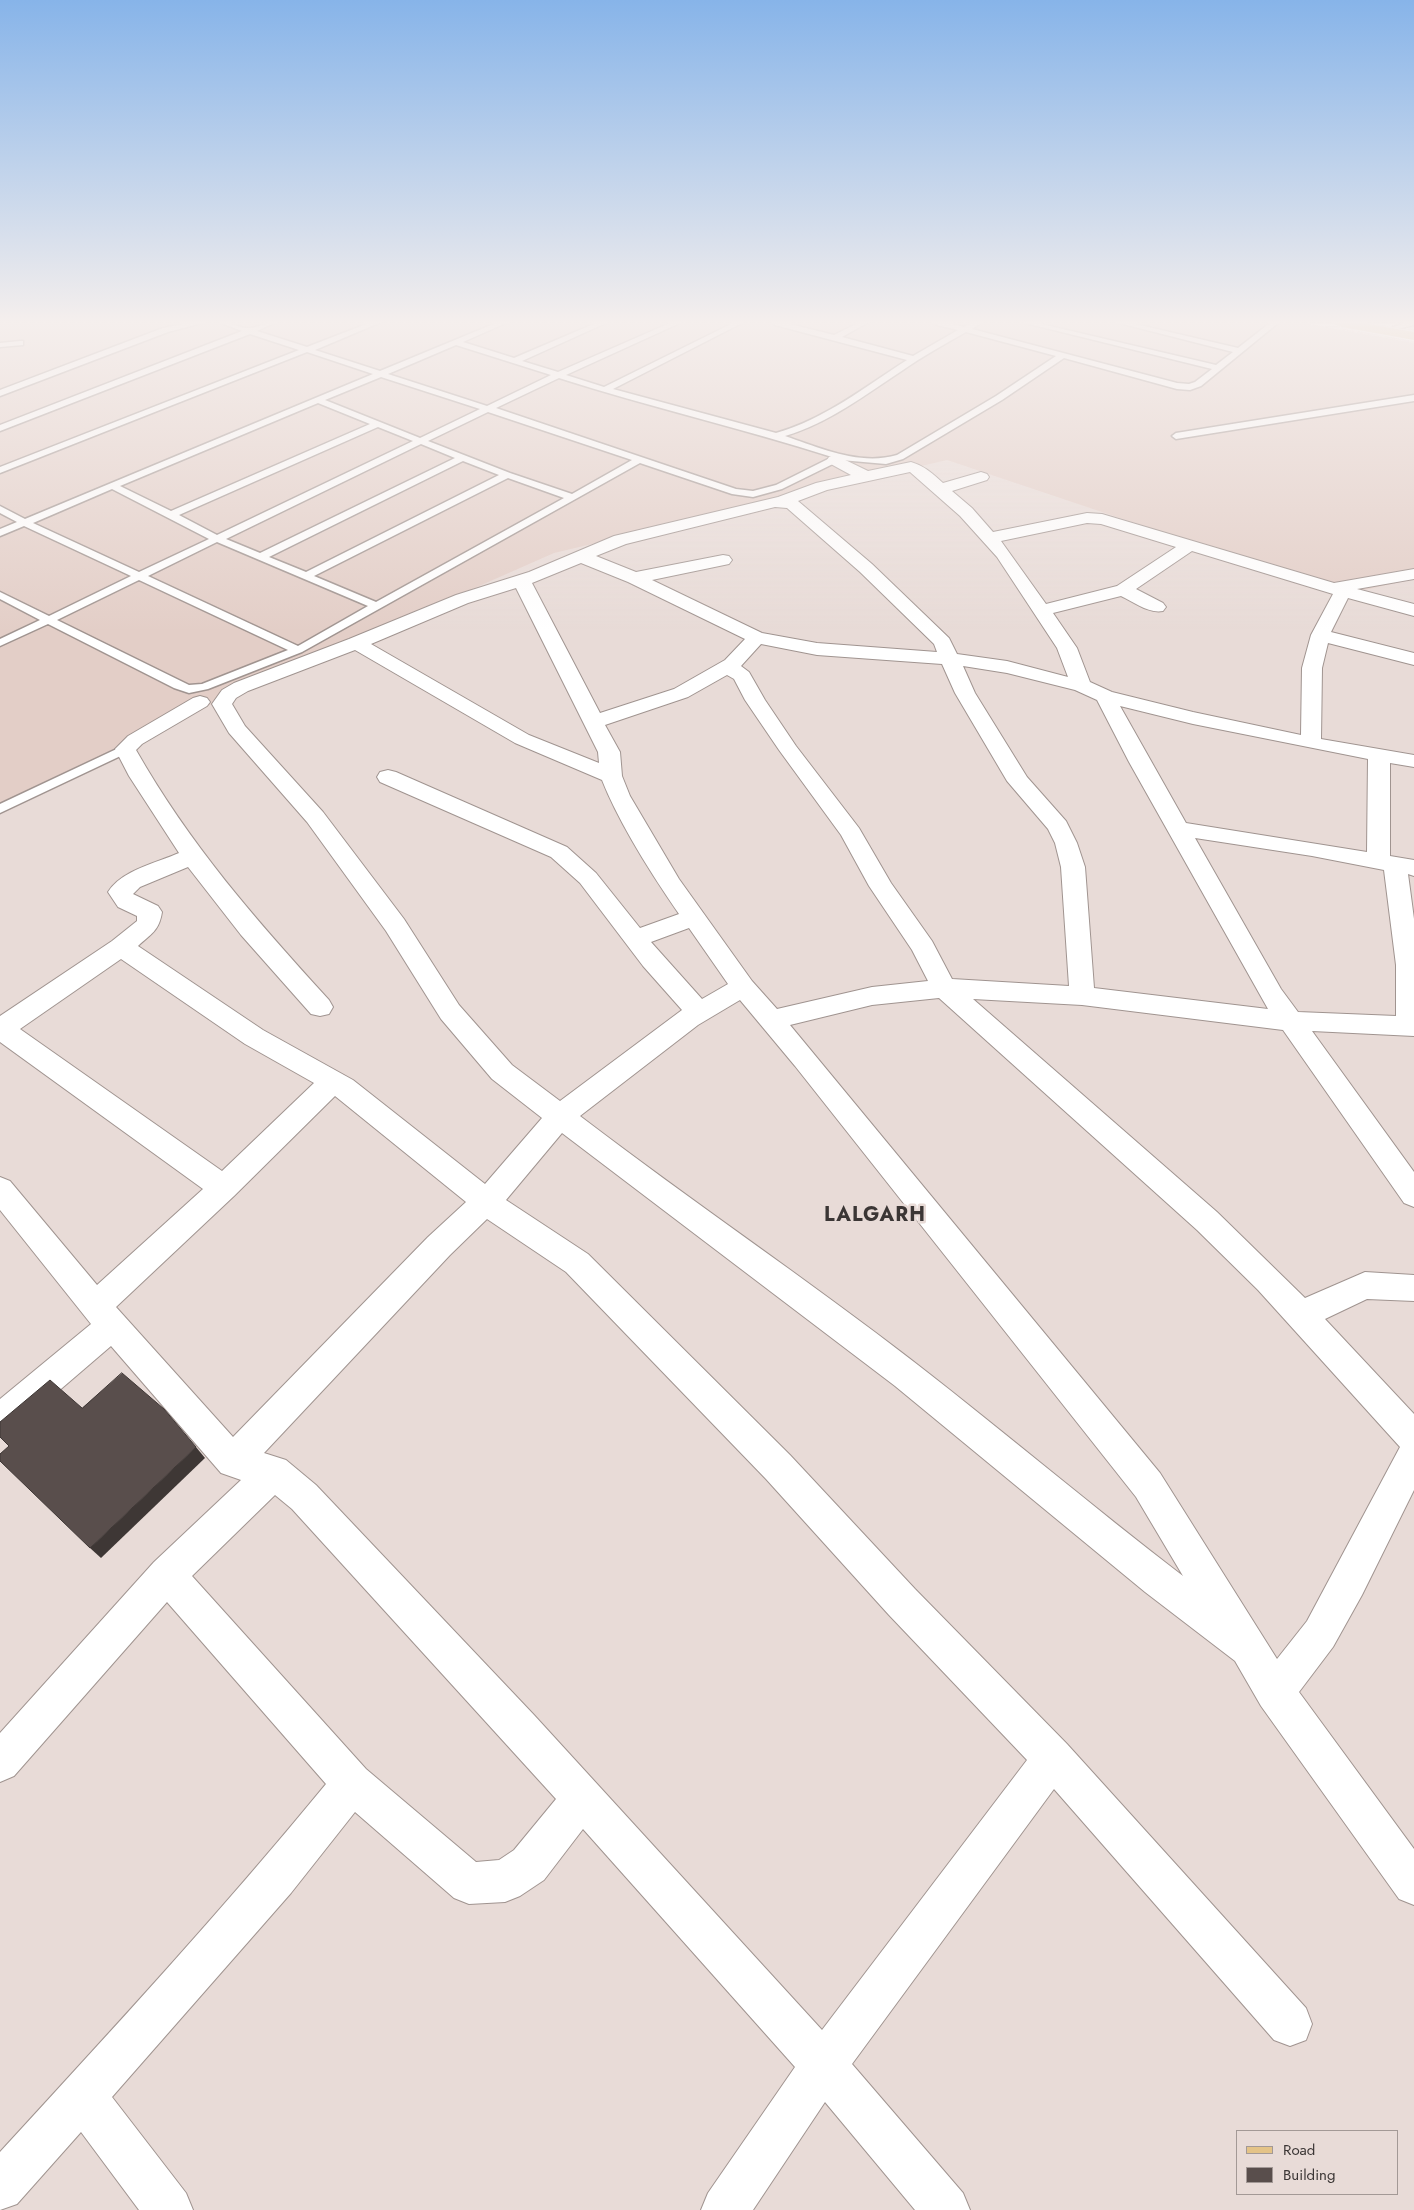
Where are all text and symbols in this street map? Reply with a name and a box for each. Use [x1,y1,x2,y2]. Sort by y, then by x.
district label: LALGARH [823,1204,927,1228]
legend [1236,2130,1399,2195]
text: Road [1283,2139,1315,2161]
text: Building [1283,2164,1335,2186]

